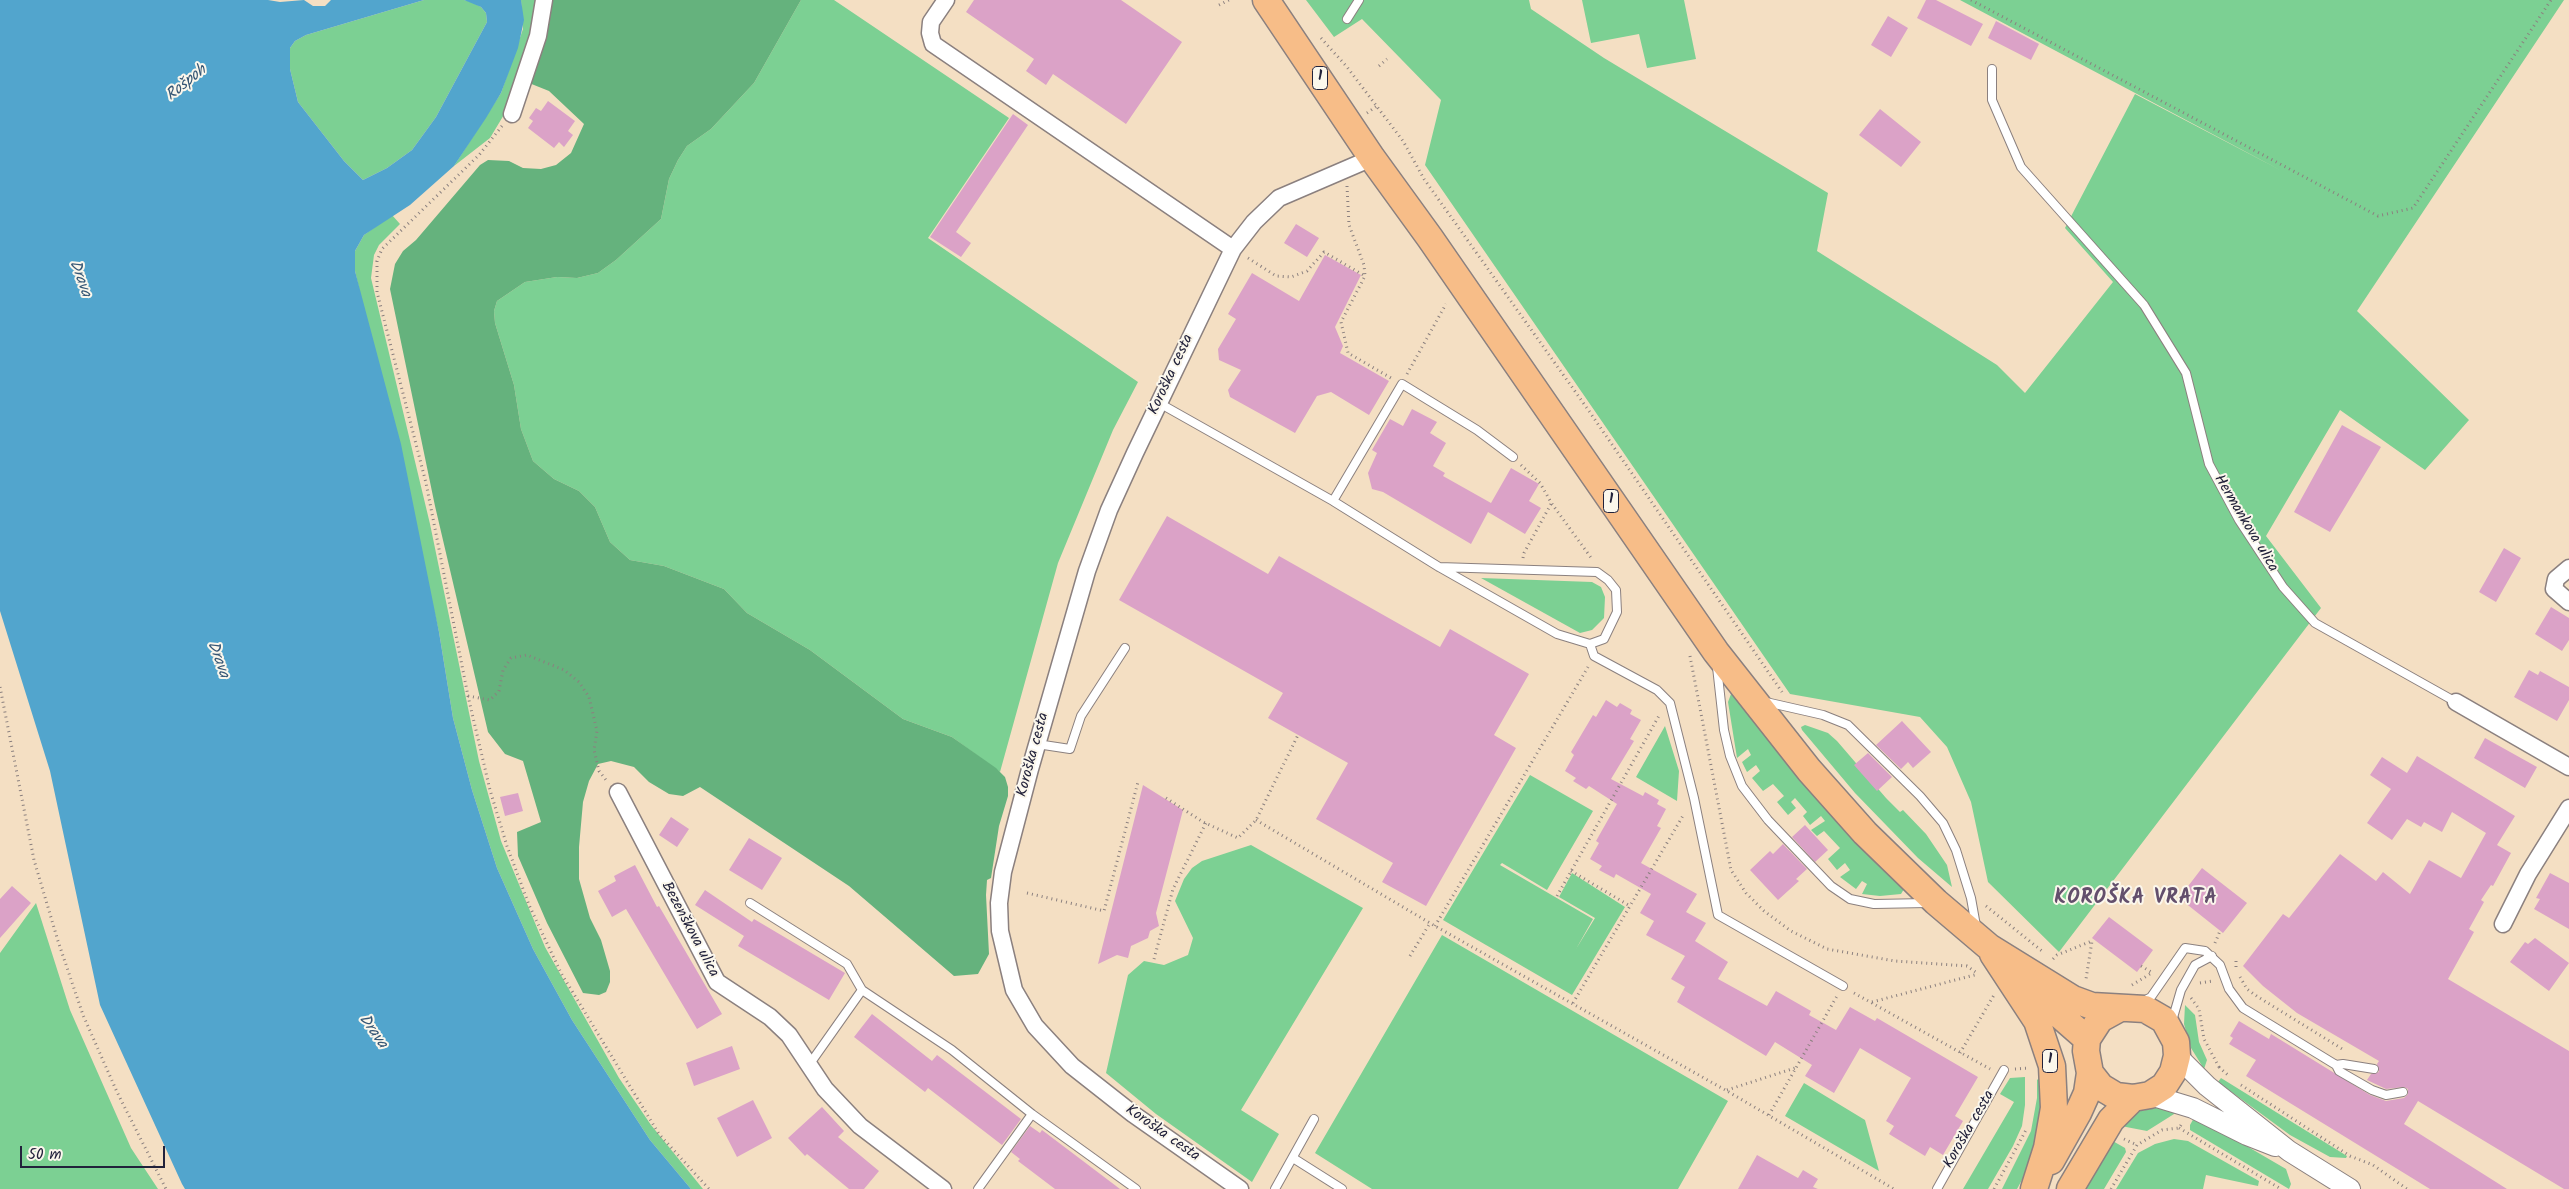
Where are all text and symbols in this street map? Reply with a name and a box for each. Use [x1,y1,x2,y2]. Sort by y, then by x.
water label: Rošpoh [163,62,211,106]
road number: 1 [1312,66,1328,90]
water label: Drava [64,258,94,300]
street label: Koroška cesta [1146,332,1198,418]
street label: Hermankova ulica [2209,472,2281,576]
road number: 1 [1604,490,1618,512]
water label: Drava [202,639,232,681]
street label: Koroška cesta [1014,711,1054,799]
street label: Bezenškova ulica [656,879,722,981]
district label: KOROŠKA VRATA [2053,888,2219,912]
water label: Drava [353,1011,391,1053]
road number: 1 [2042,1050,2058,1072]
street label: Koroška cesta [1941,1088,1999,1172]
street label: Koroška cesta [1121,1102,1203,1166]
scale bar [22,1136,168,1168]
text: 50 m [28,1143,62,1167]

